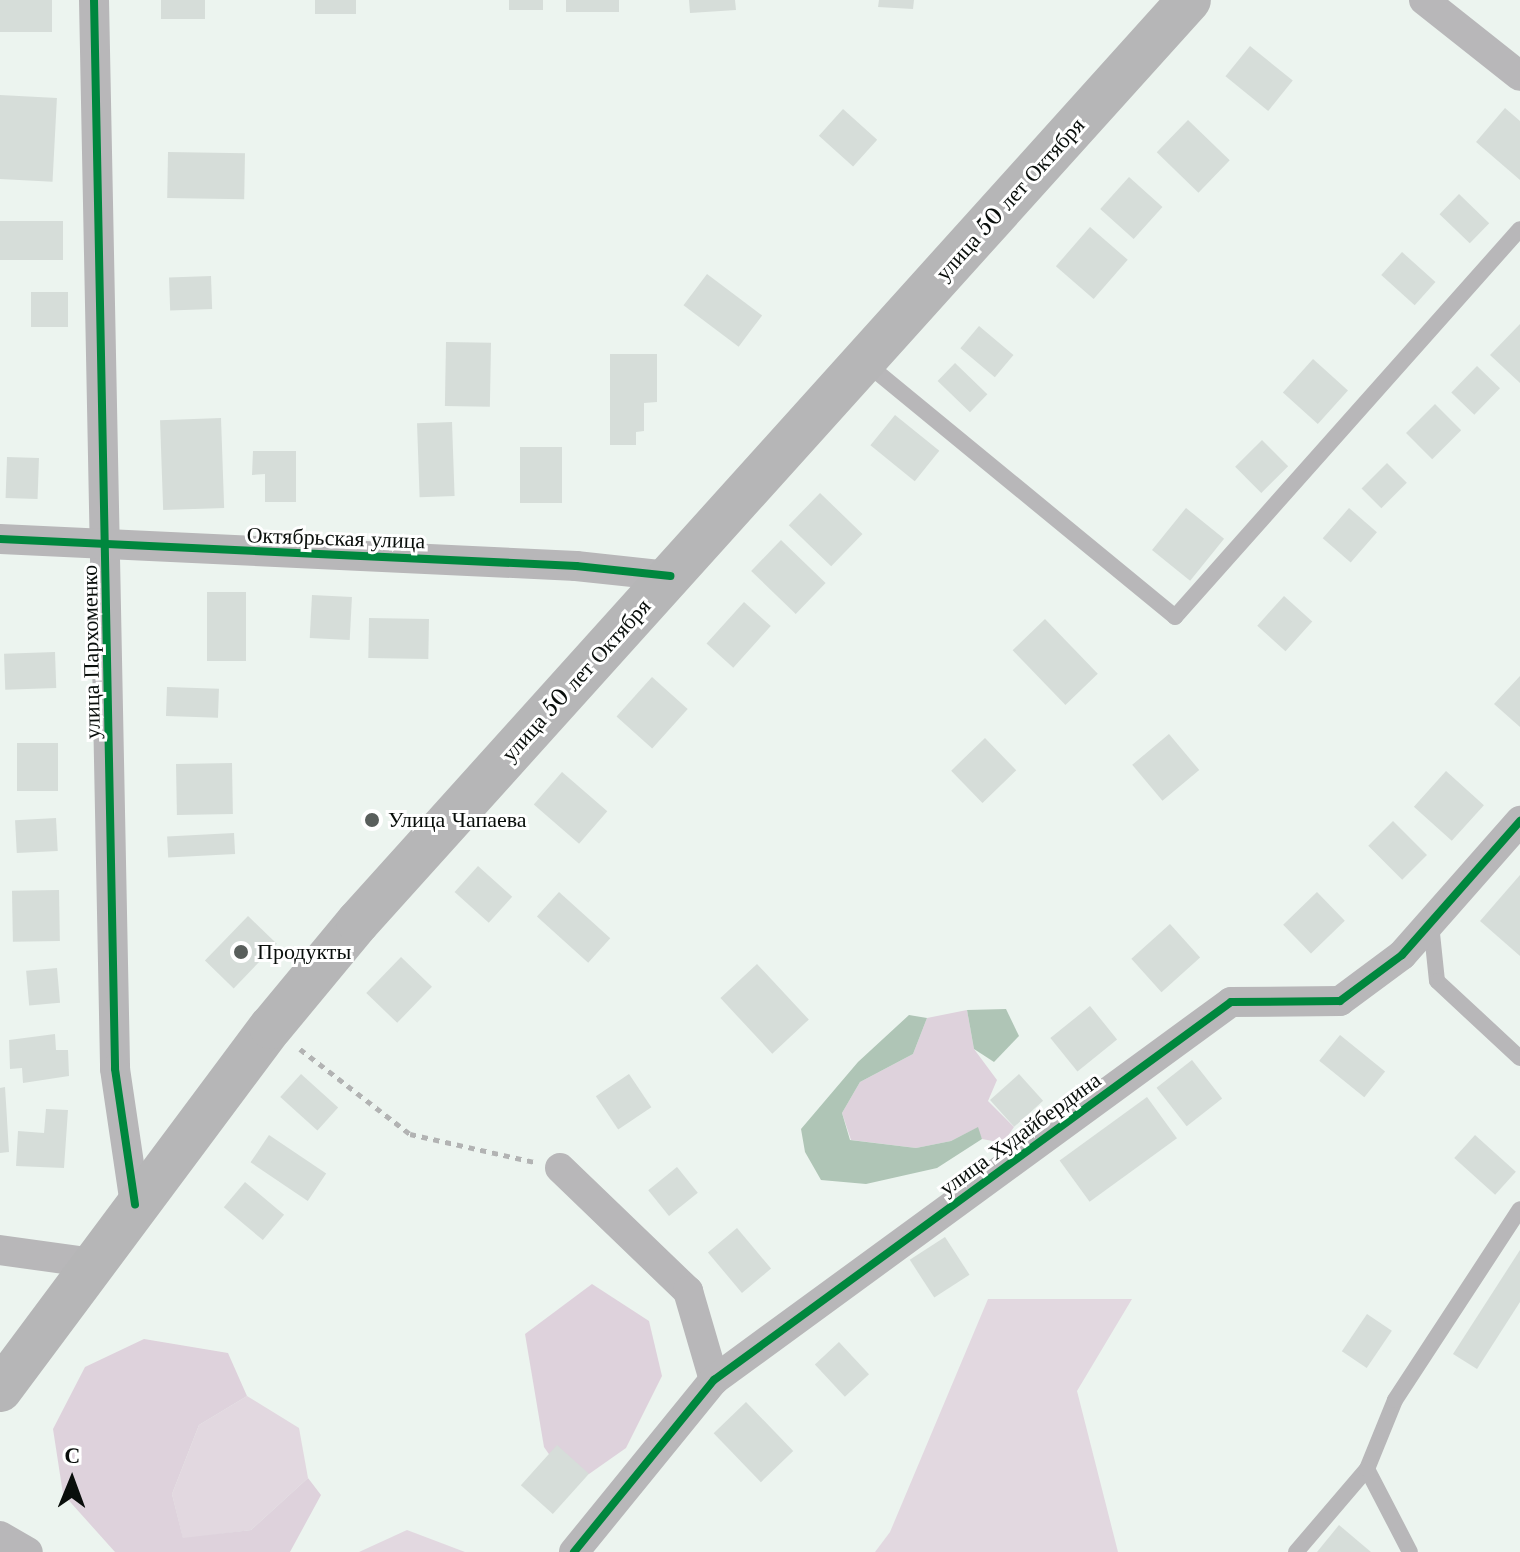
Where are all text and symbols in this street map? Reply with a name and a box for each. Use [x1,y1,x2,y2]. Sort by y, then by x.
street label: улица 50 лет Октября [930,112,1090,286]
street label: Октябрьская улица [246,522,426,554]
street label: улица Пархоменко [76,565,106,739]
street label: улица 50 лет Октября [496,593,656,767]
place label: Улица Чапаева [388,807,527,833]
marker: Улица Чапаева [363,811,381,829]
place label: Продукты [257,939,351,965]
marker: Продукты [232,943,250,961]
street label: улица Худайбердина [934,1067,1106,1201]
north arrow [32,1440,112,1520]
text: С [64,1442,81,1469]

